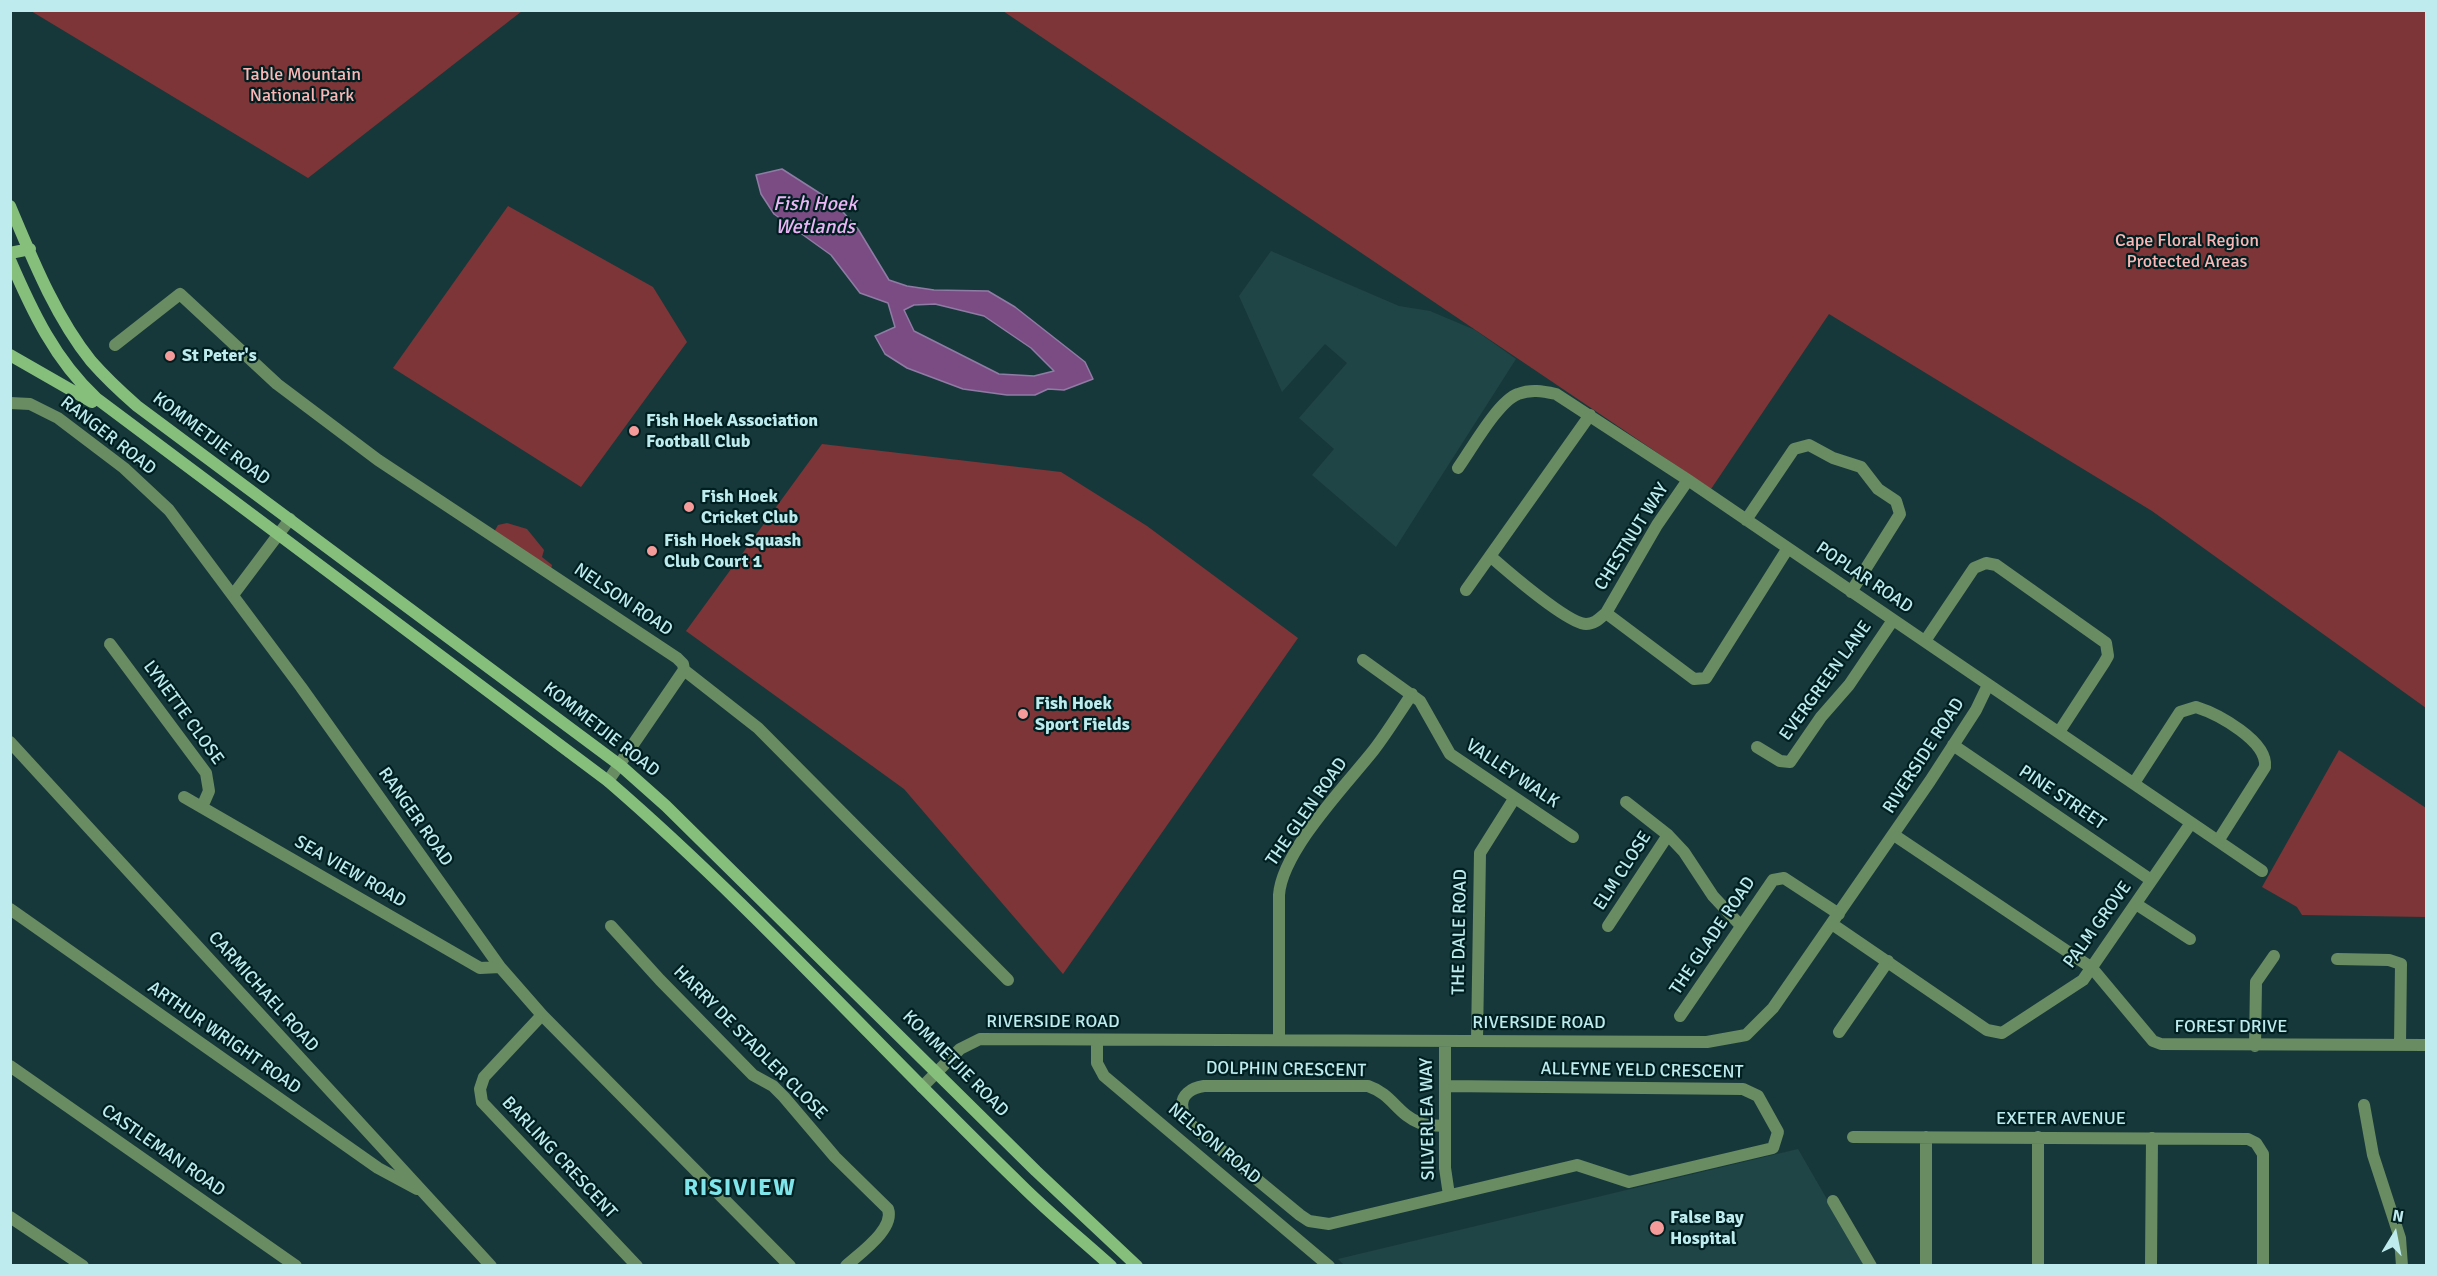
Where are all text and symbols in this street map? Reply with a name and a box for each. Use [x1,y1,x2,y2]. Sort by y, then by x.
park label: Table Mountain National Park [243,64,361,106]
water label: Fish Hoek Wetlands [773,193,857,240]
park label: Cape Floral Region Protected Areas [2115,230,2259,272]
place label: St Peter's [182,345,257,367]
marker: St Peter's [163,349,177,363]
street label: KOMMETJIE ROAD [148,388,274,490]
street label: RANGER ROAD [56,392,160,480]
place label: Fish Hoek Association Football Club [646,410,818,452]
marker: Fish Hoek Association Football Club [627,424,641,438]
street label: CHESTNUT WAY [1590,479,1674,595]
place label: Fish Hoek Cricket Club [701,486,798,528]
marker: Fish Hoek Cricket Club [682,500,696,514]
place label: Fish Hoek Squash Club Court 1 [664,530,801,572]
street label: POPLAR ROAD [1811,538,1917,618]
marker: Fish Hoek Squash Club Court 1 [645,544,659,558]
street label: NELSON ROAD [570,559,676,641]
street label: EVERGREEN LANE [1775,617,1877,745]
street label: LYNETTE CLOSE [138,657,228,769]
street label: KOMMETJIE ROAD [539,678,663,782]
place label: Fish Hoek Sport Fields [1035,693,1130,736]
street label: RIVERSIDE ROAD [1879,694,1969,818]
marker: Fish Hoek Sport Fields [1016,707,1030,721]
street label: VALLEY WALK [1461,735,1563,813]
street label: THE GLEN ROAD [1262,754,1352,870]
street label: PINE STREET [2014,761,2110,835]
street label: RANGER ROAD [373,764,457,870]
street label: ELM CLOSE [1590,828,1656,914]
street label: SEA VIEW ROAD [290,831,410,913]
street label: THE DALE ROAD [1448,869,1472,995]
street label: THE GLADE ROAD [1666,873,1760,999]
street label: PALM GROVE [2059,877,2137,973]
street label: CARMICHAEL ROAD [203,927,323,1057]
street label: HARRY DE STADLER CLOSE [668,961,832,1125]
street label: ARTHUR WRIGHT ROAD [143,977,305,1099]
street label: KOMMETJIE ROAD [897,1006,1013,1122]
street label: RIVERSIDE ROAD [986,1011,1120,1033]
street label: RIVERSIDE ROAD [1472,1012,1606,1034]
street label: FOREST DRIVE [2175,1016,2287,1038]
street label: SILVERLEA WAY [1416,1057,1440,1181]
street label: DOLPHIN CRESCENT [1206,1058,1366,1082]
street label: ALLEYNE YELD CRESCENT [1540,1058,1744,1084]
street label: BARLING CRESCENT [497,1093,621,1223]
street label: NELSON ROAD [1163,1099,1265,1189]
street label: CASTLEMAN ROAD [97,1100,229,1202]
street label: EXETER AVENUE [1996,1108,2126,1130]
district label: RISIVIEW [684,1175,796,1203]
north arrow [2365,1204,2425,1264]
text: N [2391,1205,2405,1227]
place label: False Bay Hospital [1670,1207,1744,1250]
marker: False Bay Hospital [1648,1219,1666,1237]

